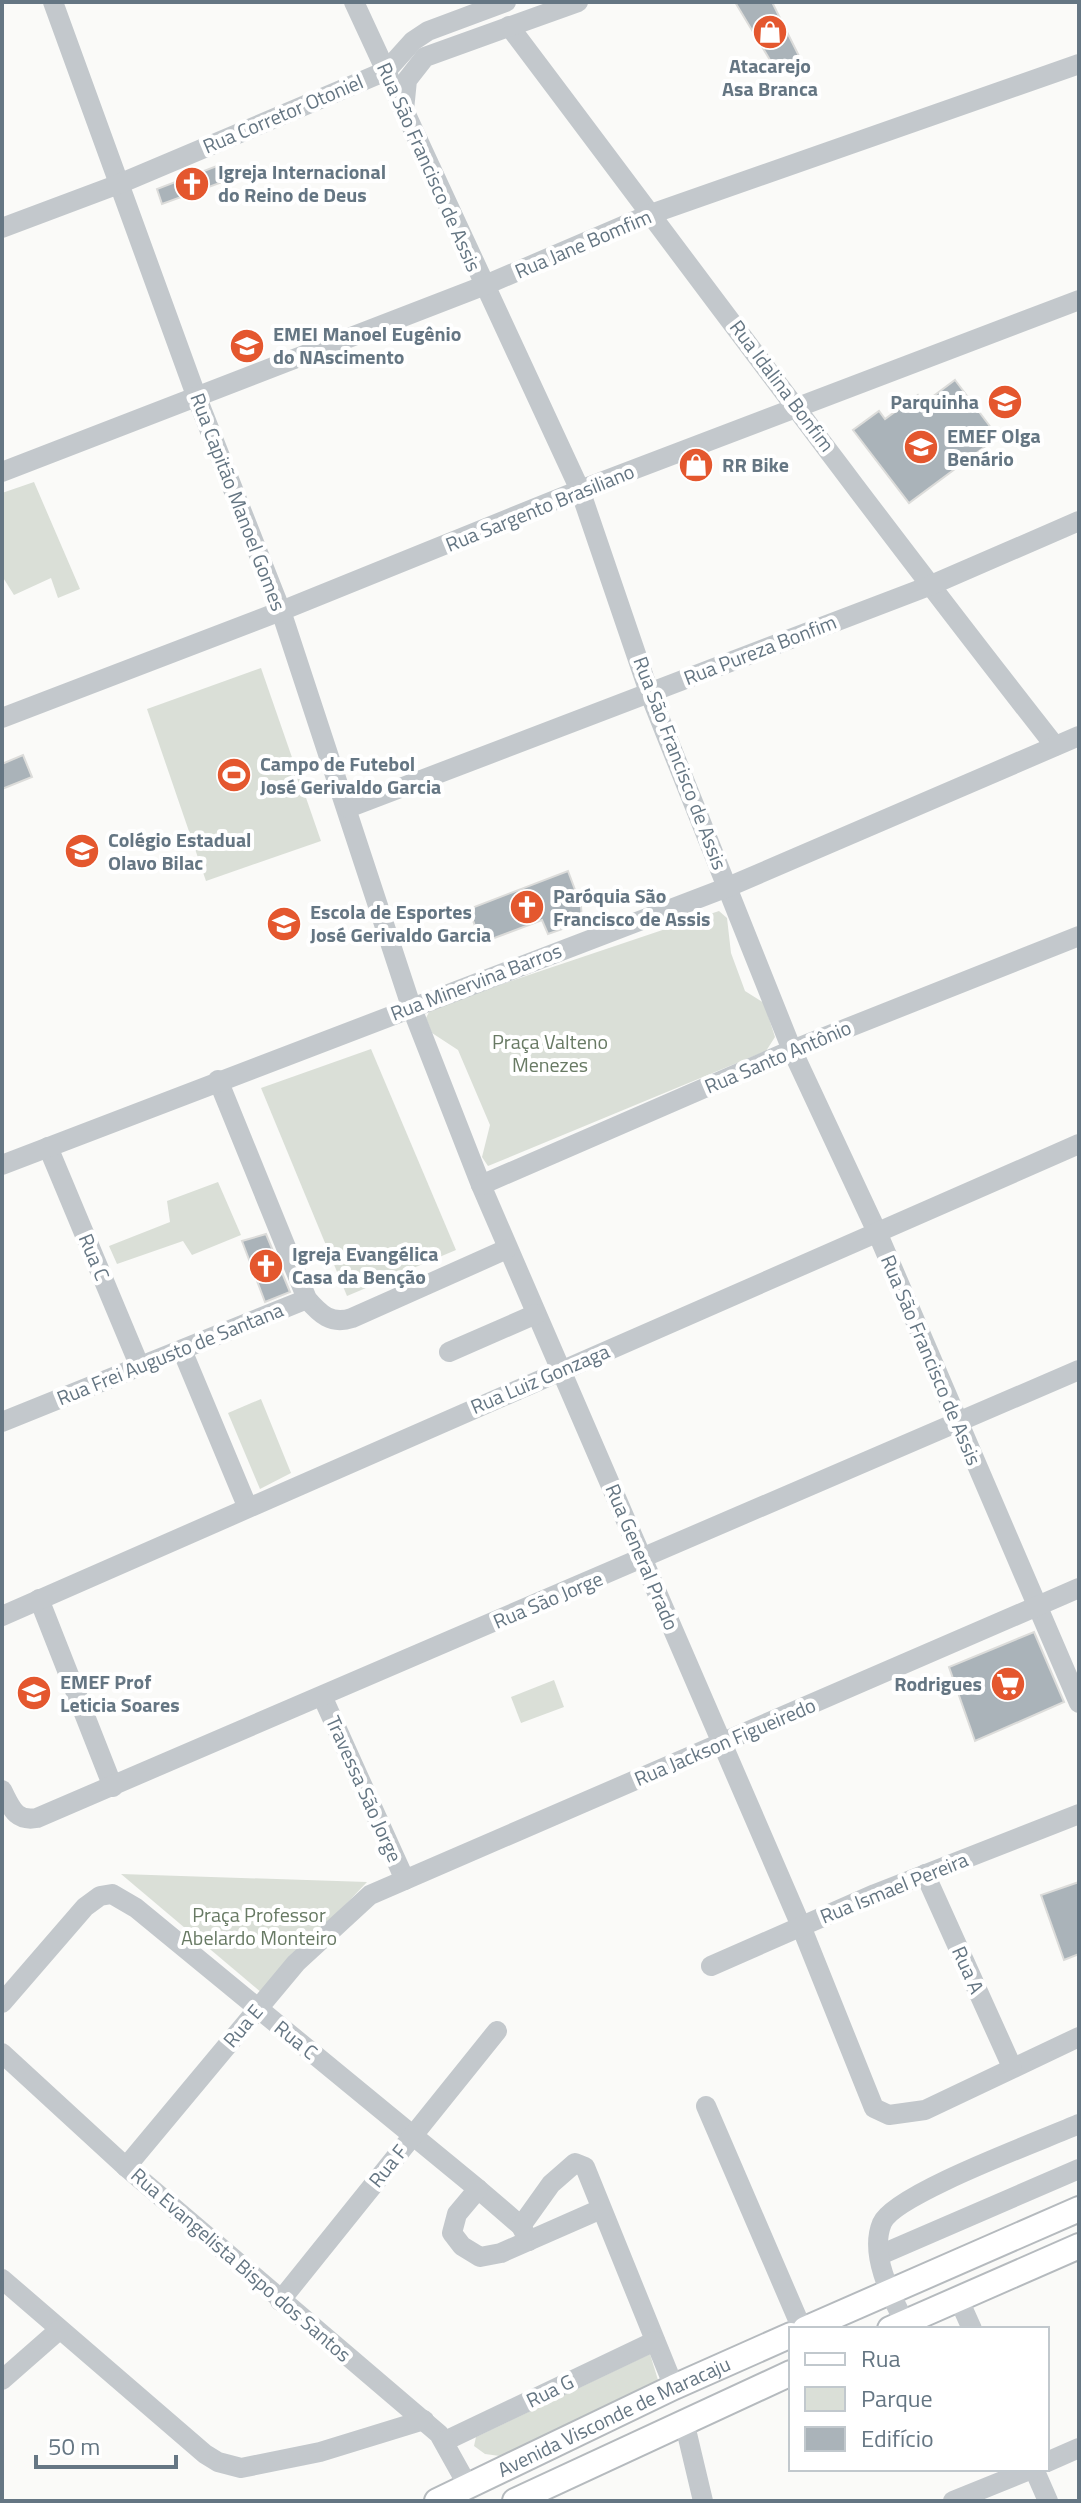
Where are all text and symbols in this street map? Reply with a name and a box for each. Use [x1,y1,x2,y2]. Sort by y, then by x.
shop icon: Atacarejo Asa Branca [751,13,789,51]
place label: Atacarejo Asa Branca [722,50,818,104]
street label: Rua São Francisco de Assis [369,57,490,276]
street label: Rua Corretor Otoniel [198,66,368,161]
place label: Igreja Internacional do Reino de Deus [218,156,386,210]
church icon: Igreja Internacional do Reino de Deus [173,165,211,203]
street label: Rua Jane Bomfim [510,201,656,286]
street label: Rua Idalina Bonfim [722,313,842,458]
place label: EMEI Manoel Eugênio do NAscimento [273,318,461,372]
school or university icon: EMEI Manoel Eugênio do NAscimento [228,327,266,365]
school or university icon: Parquinha [986,383,1024,421]
place label: Parquinha [890,386,979,417]
street label: Rua Capitão Manoel Gomes [183,388,294,615]
place label: EMEF Olga Benário [947,420,1041,474]
school or university icon: EMEF Olga Benário [902,428,940,466]
shop icon: RR Bike [677,446,715,484]
place label: RR Bike [722,449,789,480]
street label: Rua Sargento Brasiliano [441,455,639,560]
street label: Rua Pureza Bonfim [679,606,841,693]
street label: Rua São Francisco de Assis [625,652,735,874]
place label: Campo de Futebol José Gerivaldo Garcia [260,748,441,802]
sports icon: Campo de Futebol José Gerivaldo Garcia [215,756,253,794]
place label: Colégio Estadual Olavo Bilac [108,824,252,878]
school or university icon: Colégio Estadual Olavo Bilac [63,832,101,870]
place label: Paróquia São Francisco de Assis [553,880,711,934]
church icon: Paróquia São Francisco de Assis [508,888,546,926]
place label: Escola de Esportes José Gerivaldo Garcia [310,896,491,950]
school or university icon: Escola de Esportes José Gerivaldo Garcia [265,905,303,943]
street label: Rua Minervina Barros [386,935,566,1028]
street label: Rua Santo Antônio [700,1012,856,1101]
park label: Praça Valteno Menezes [492,1026,608,1080]
street label: Rua C [71,1229,118,1285]
place label: Igreja Evangélica Casa da Benção [292,1238,438,1292]
church icon: Igreja Evangélica Casa da Benção [247,1247,285,1285]
street label: Rua São Francisco de Assis [873,1250,990,1470]
street label: Rua Frei Augusto de Santana [52,1294,288,1413]
street label: Rua Luiz Gonzaga [465,1335,614,1422]
street label: Rua General Prado [598,1479,687,1635]
street label: Rua São Jorge [488,1563,607,1637]
supermarket icon: Rodrigues [989,1665,1027,1703]
place label: EMEF Prof Leticia Soares [60,1666,180,1720]
place label: Rodrigues [894,1668,982,1699]
school or university icon: EMEF Prof Leticia Soares [15,1674,53,1712]
street label: Rua Jackson Figueiredo [629,1689,820,1794]
street label: Travessa São Jorge [318,1711,411,1867]
street label: Rua Ismael Pereira [815,1844,973,1931]
park label: Praça Professor Abelardo Monteiro [181,1899,337,1953]
street label: Rua A [944,1941,993,1999]
street label: Rua E [215,1997,270,2054]
street label: Rua C [268,2012,325,2067]
street label: Rua F [361,2137,415,2194]
street label: Rua Evangelista Bispo dos Santos [124,2160,358,2369]
legend [789,2327,1049,2471]
text: Rua [861,2340,900,2376]
street label: Avenida Visconde de Maracaju [492,2348,735,2485]
street label: Rua G [521,2366,579,2415]
text: Parque [861,2380,933,2416]
scale bar [36,2419,176,2469]
text: Edifício [861,2420,934,2456]
text: 50 m [48,2428,100,2464]

